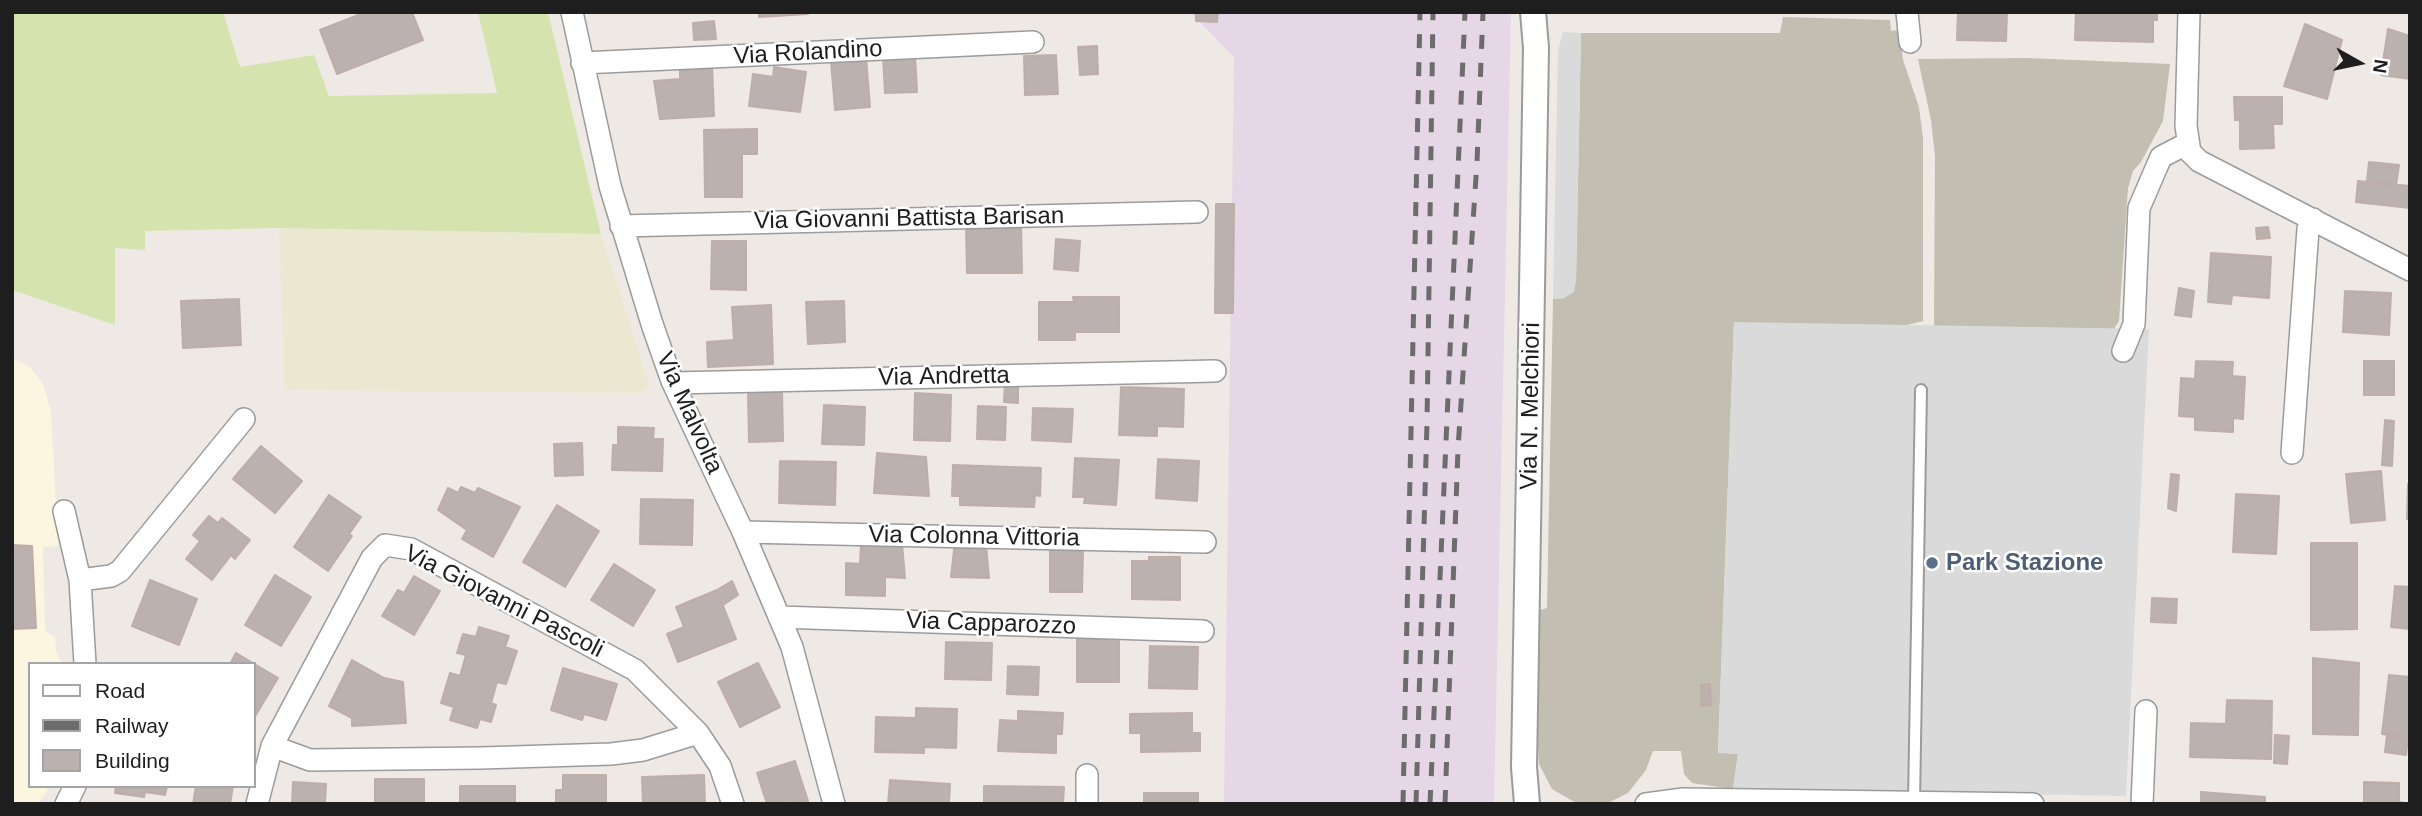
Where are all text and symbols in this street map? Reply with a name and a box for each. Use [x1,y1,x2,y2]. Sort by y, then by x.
north arrow [2324,28,2394,98]
street label: Via Rolandino [733,35,883,71]
text: N [2369,58,2392,75]
street label: Via Giovanni Battista Barisan [754,202,1064,236]
street label: Via N. Melchiori [1515,322,1547,490]
street label: Via Malvolta [649,348,729,478]
street label: Via Andretta [878,361,1010,393]
street label: Via Colonna Vittoria [868,521,1080,553]
street label: Via Giovanni Pascoli [400,539,608,665]
place label: Park Stazione [1946,549,2103,577]
marker: Park Stazione [1924,555,1940,571]
street label: Via Capparozzo [905,607,1077,641]
legend [28,662,256,788]
text: Road [95,679,145,702]
text: Railway [95,714,169,737]
text: Building [95,749,170,772]

